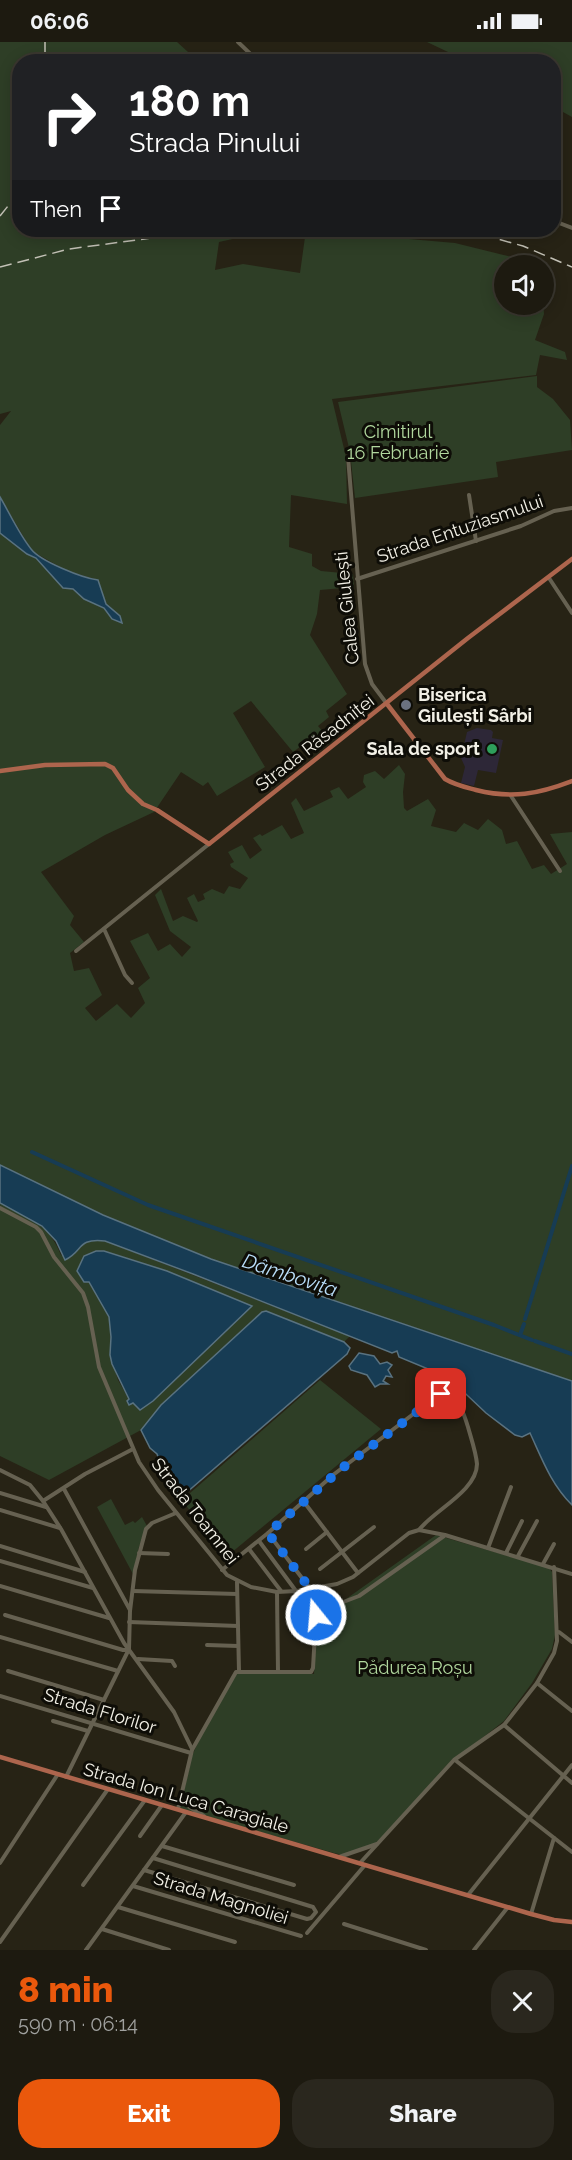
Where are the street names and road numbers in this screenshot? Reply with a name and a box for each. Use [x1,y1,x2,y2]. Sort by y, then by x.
street label: Strada Entuziasmului [374,490,546,567]
street label: Calea Giulești [330,550,363,666]
street label: Strada Răsadniței [251,690,378,795]
street label: Strada Toamnei [147,1453,243,1568]
street label: Strada Florilor [41,1683,160,1738]
street label: Strada Ion Luca Caragiale [81,1758,292,1837]
street label: Strada Magnoliei [151,1867,291,1928]

